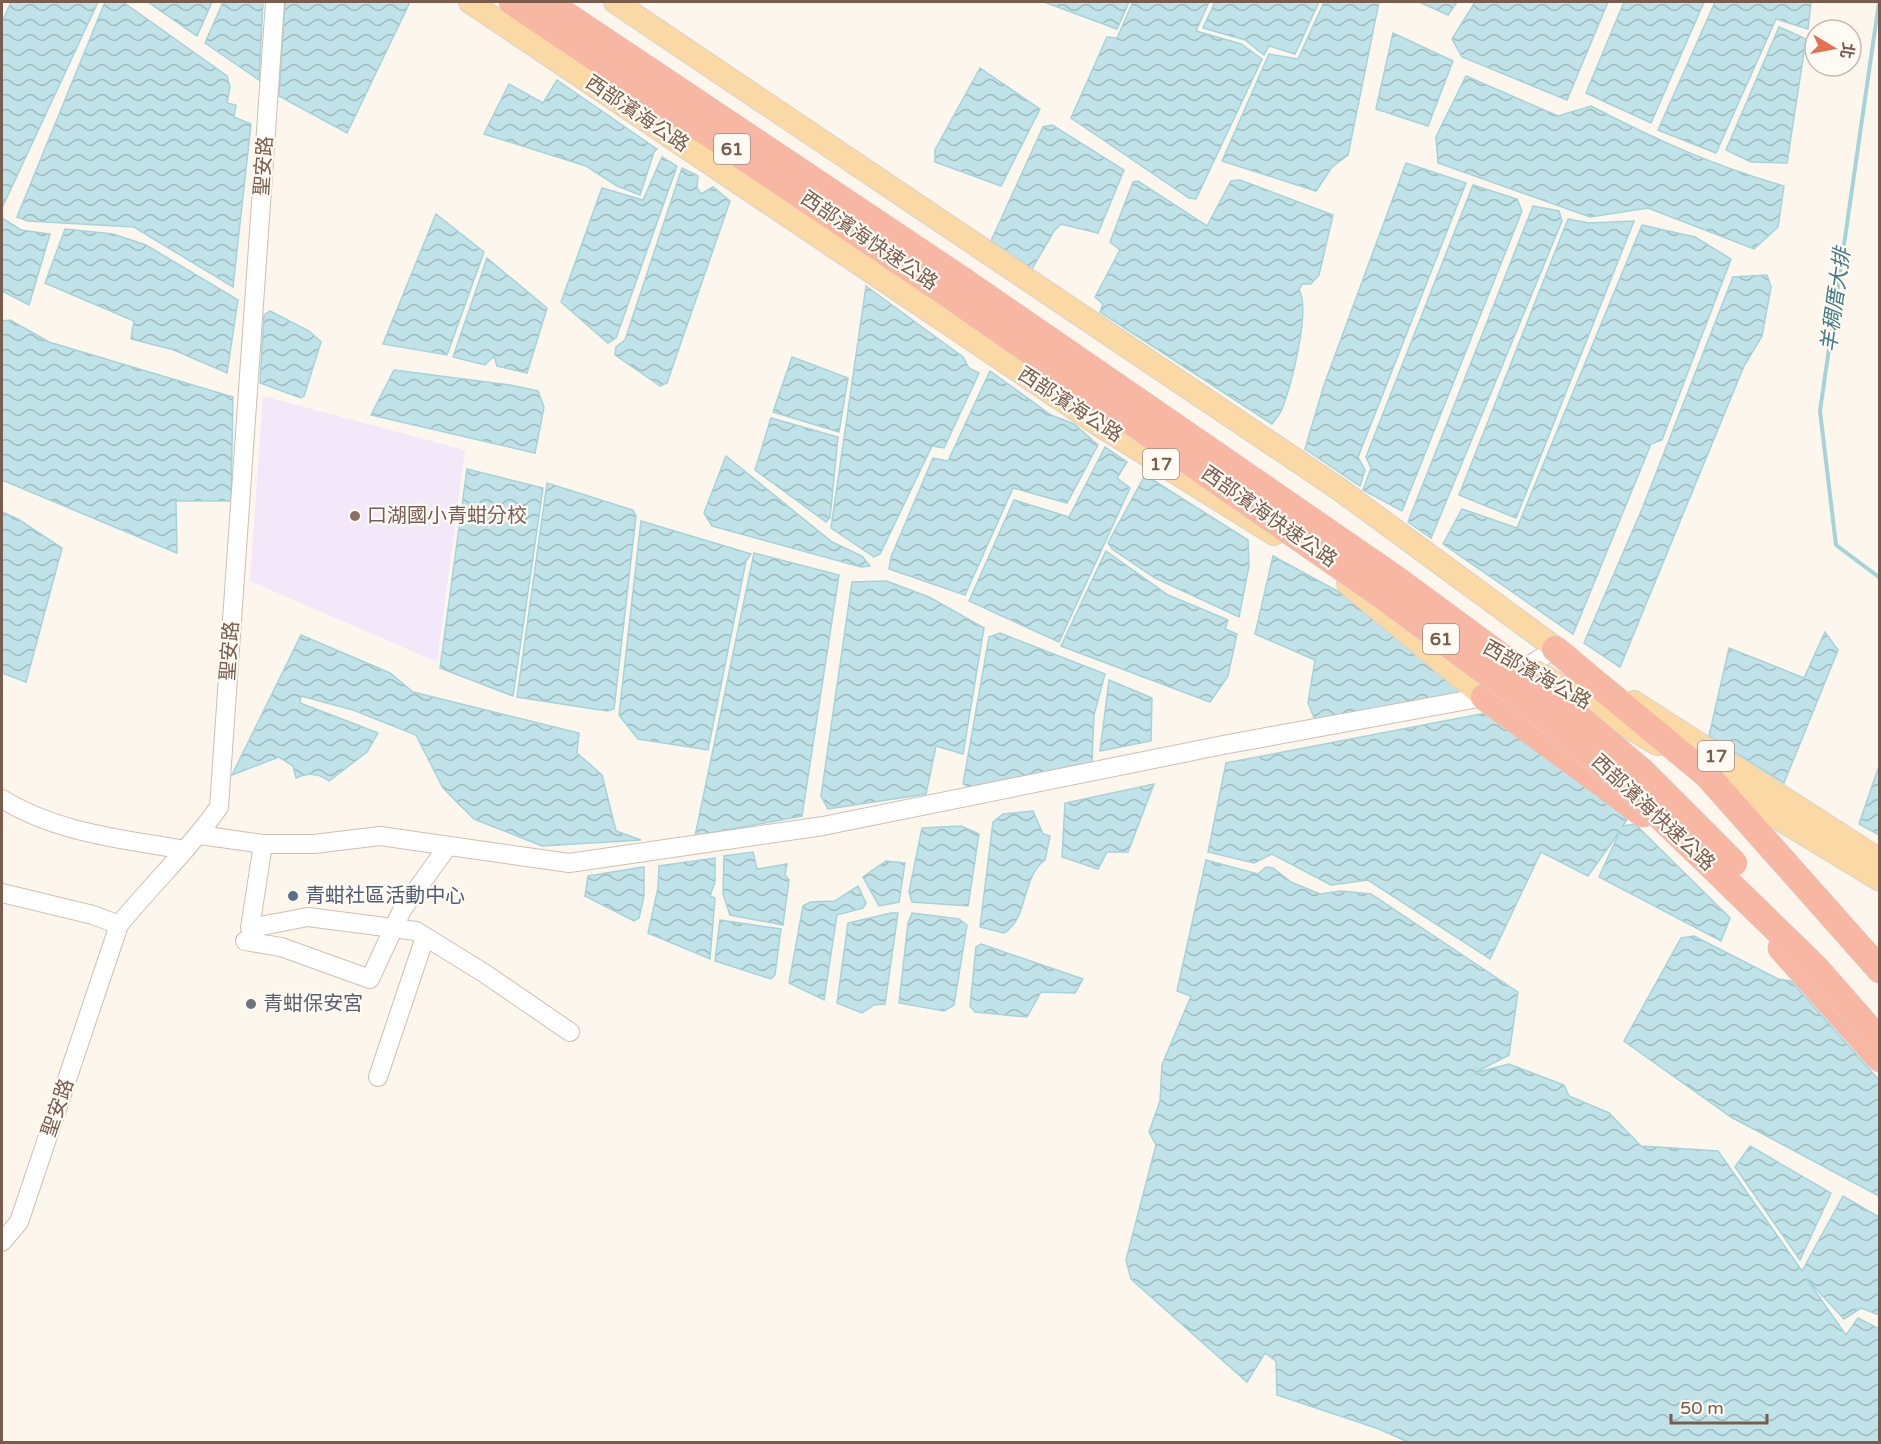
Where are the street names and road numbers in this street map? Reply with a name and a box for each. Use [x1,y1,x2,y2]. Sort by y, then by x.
street label: 西部濱海公路 [581,70,693,158]
road number: 61 [714,134,750,164]
street label: 聖安路 [250,135,278,197]
street label: 西部濱海快速公路 [796,186,942,296]
street label: 西部濱海公路 [1013,362,1127,448]
road number: 17 [1143,449,1179,479]
street label: 西部濱海快速公路 [1197,461,1341,573]
street label: 聖安路 [216,620,244,682]
road number: 61 [1423,624,1459,654]
street label: 西部濱海公路 [1479,635,1595,715]
road number: 17 [1698,741,1734,771]
street label: 西部濱海快速公路 [1586,750,1720,876]
street label: 聖安路 [37,1076,79,1140]

